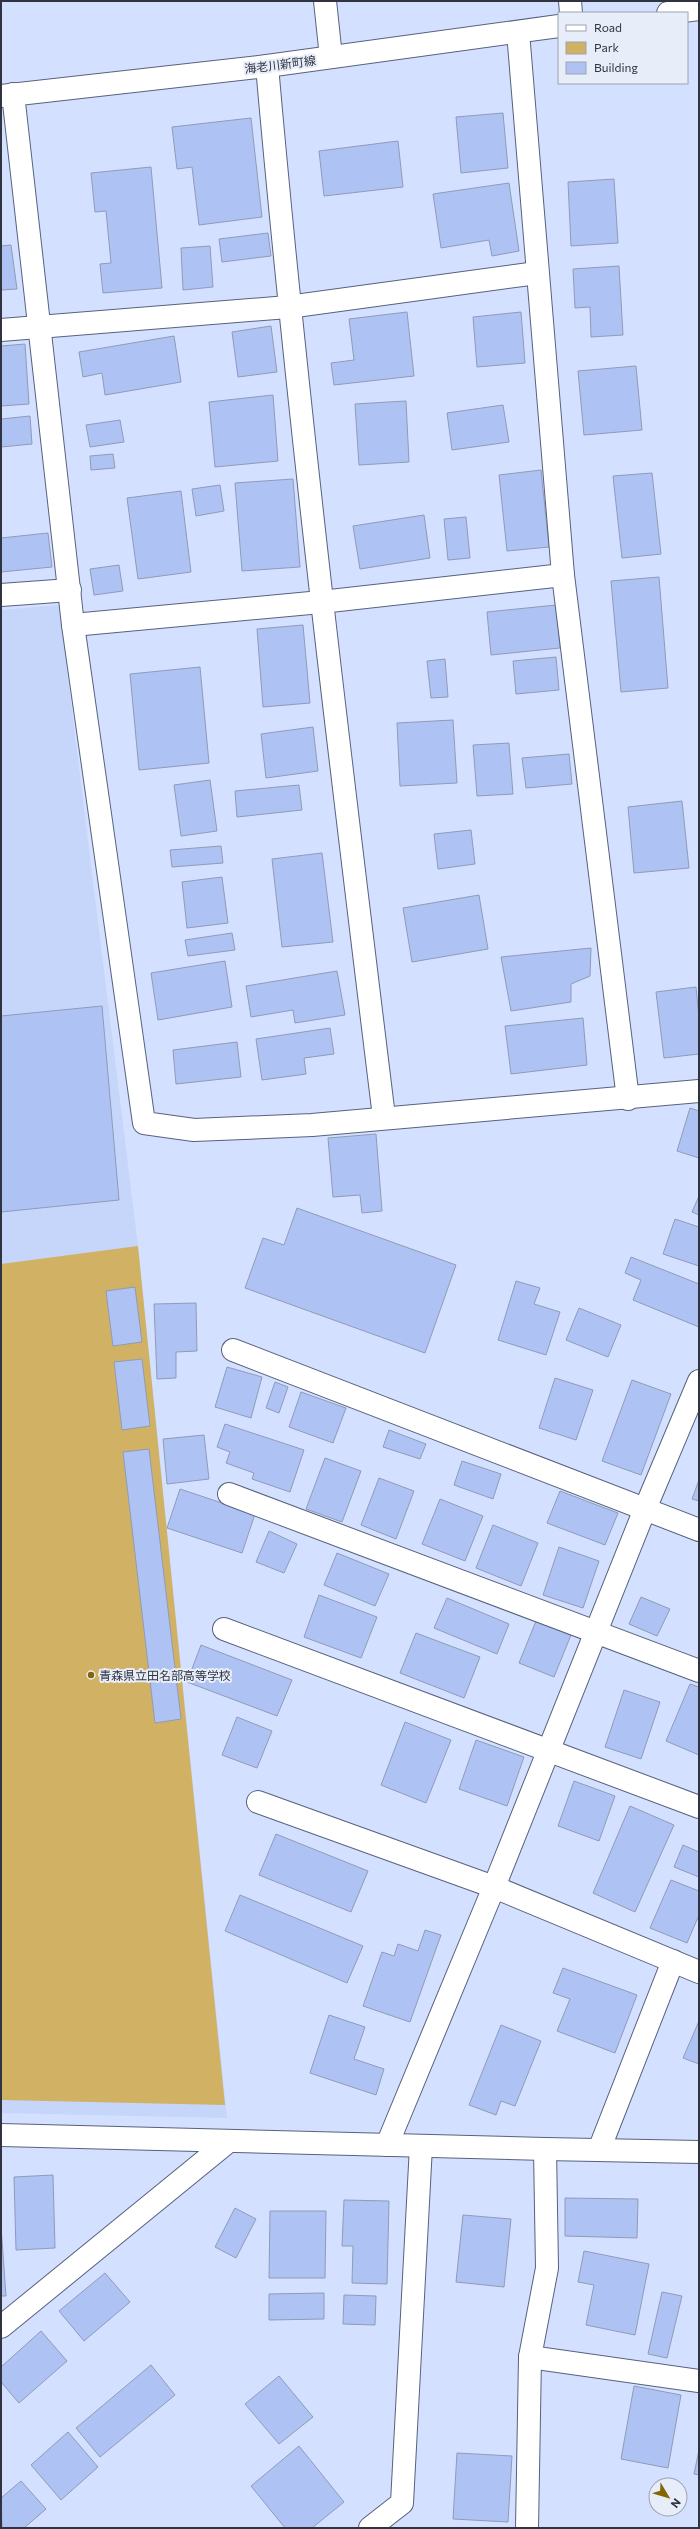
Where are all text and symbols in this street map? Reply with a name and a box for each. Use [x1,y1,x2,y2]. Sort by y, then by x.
legend [558,12,688,84]
text: Road [594,20,622,34]
text: Park [594,40,620,54]
street label: 海老川新町線 [243,53,317,75]
text: Building [594,60,638,74]
place label: 青森県立田名部高等学校 [99,1668,231,1682]
marker: 青森県立田名部高等学校 [86,1670,96,1680]
north arrow [648,2477,688,2517]
text: N [669,2496,684,2511]

